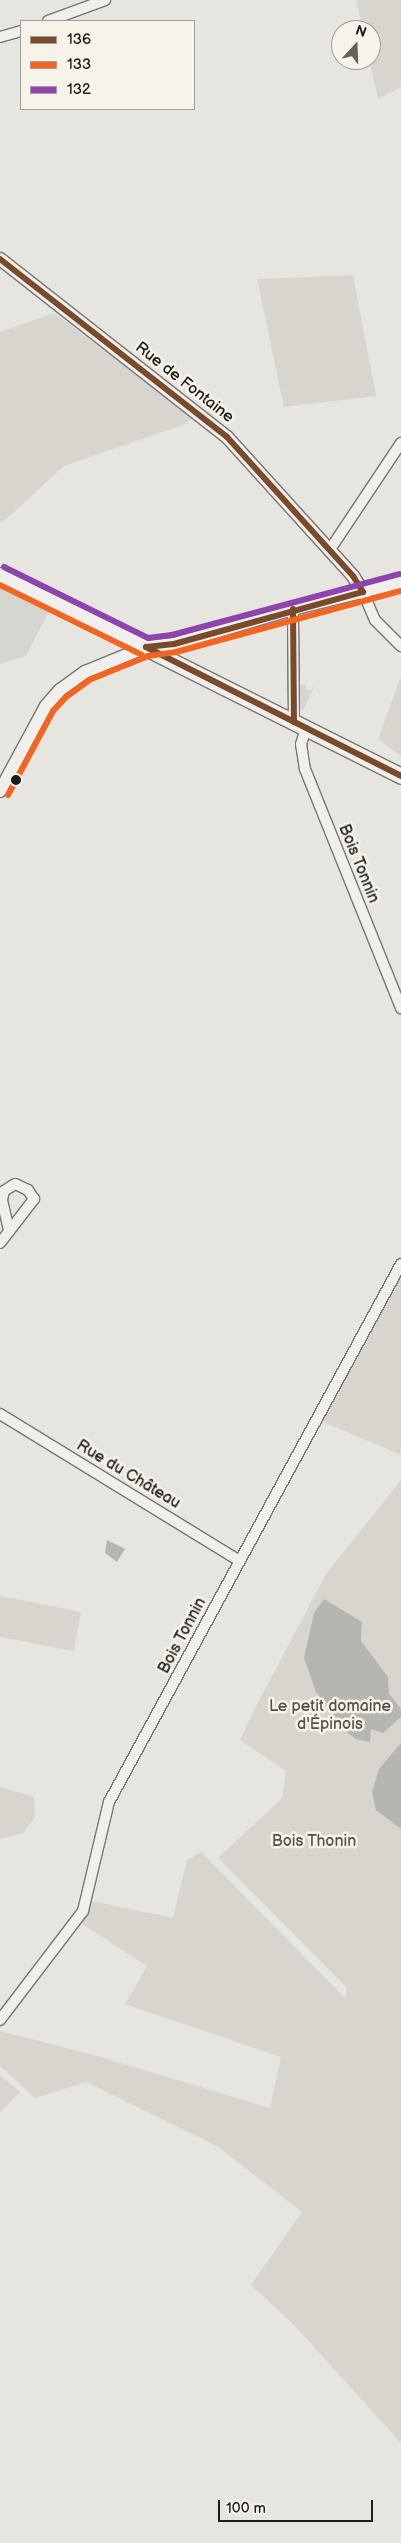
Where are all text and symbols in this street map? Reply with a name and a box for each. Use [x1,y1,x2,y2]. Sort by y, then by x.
legend [20,20,195,110]
north arrow [331,20,381,70]
text: N [353,22,369,41]
text: 136 [67,30,91,49]
text: 133 [67,55,91,74]
text: 132 [67,80,91,99]
street label: Rue de Fontaine [131,339,237,427]
unlabelled marker [11,775,21,785]
street label: Bois Tonnin [333,822,383,906]
street label: Rue du Château [73,1436,183,1514]
street label: Bois Tonnin [155,1594,211,1678]
park label: Le petit domaine d'Épinois [269,1697,391,1735]
park label: Bois Thonin [272,1832,356,1852]
scale bar [221,2490,376,2522]
text: 100 m [226,2499,266,2518]

